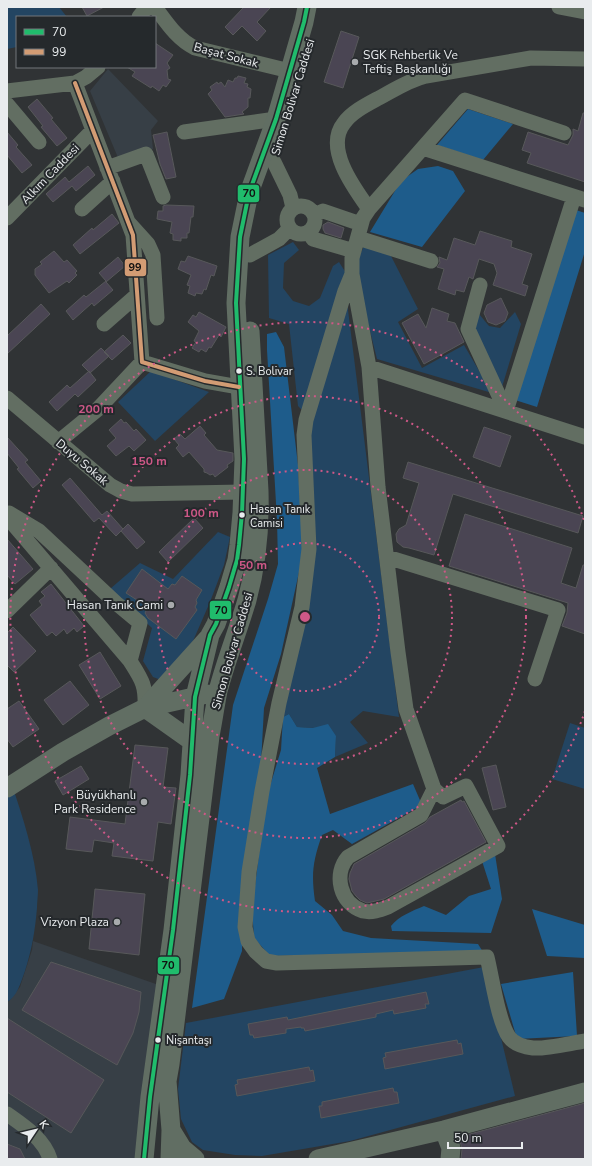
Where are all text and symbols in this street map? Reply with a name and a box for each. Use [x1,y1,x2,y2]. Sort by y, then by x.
legend [16,16,156,68]
text: 70 [52,24,66,40]
street label: Simon Bolivar Caddesi [268,37,318,157]
street label: Başat Sokak [192,39,261,72]
text: 99 [52,44,66,60]
place label: SGK Rehberlik Ve Teftiş Başkanlığı [363,47,458,77]
marker: SGK Rehberlik Ve Teftiş Başkanlığı [350,57,360,67]
street label: Alkım Caddesi [17,141,83,207]
line badge: 70 [237,184,260,203]
text: 70 [242,186,256,201]
line badge: 99 [124,258,147,277]
text: 99 [128,260,142,275]
place label: S. Bolivar [246,364,293,379]
marker: S. Bolivar [234,366,244,376]
text: 200 m [78,401,114,417]
street label: Duyu Sokak [52,435,112,489]
text: 150 m [131,453,167,469]
place label: Hasan Tanık Camisi [250,502,311,531]
text: 100 m [183,505,219,521]
marker: Hasan Tanık Camisi [237,510,247,520]
text: 50 m [239,557,267,573]
street label: Simon Bolivar Caddesi [208,591,256,711]
place label: Hasan Tanık Cami [67,597,163,613]
marker: Hasan Tanık Cami [166,600,176,610]
line badge: 70 [209,600,232,620]
text: 70 [214,603,228,618]
centre of rings [298,610,312,624]
place label: Büyükhanlı Park Residence [54,787,136,817]
marker: Büyükhanlı Park Residence [139,797,149,807]
place label: Vizyon Plaza [39,914,109,930]
marker: Vizyon Plaza [112,917,122,927]
line badge: 70 [157,956,180,975]
text: 70 [161,958,175,973]
place label: Nişantaşı [166,1033,212,1048]
marker: Nişantaşı [153,1035,163,1045]
north arrow [16,1110,56,1150]
text: K [36,1117,52,1132]
scale bar [448,1124,522,1150]
text: 50 m [454,1130,482,1146]

